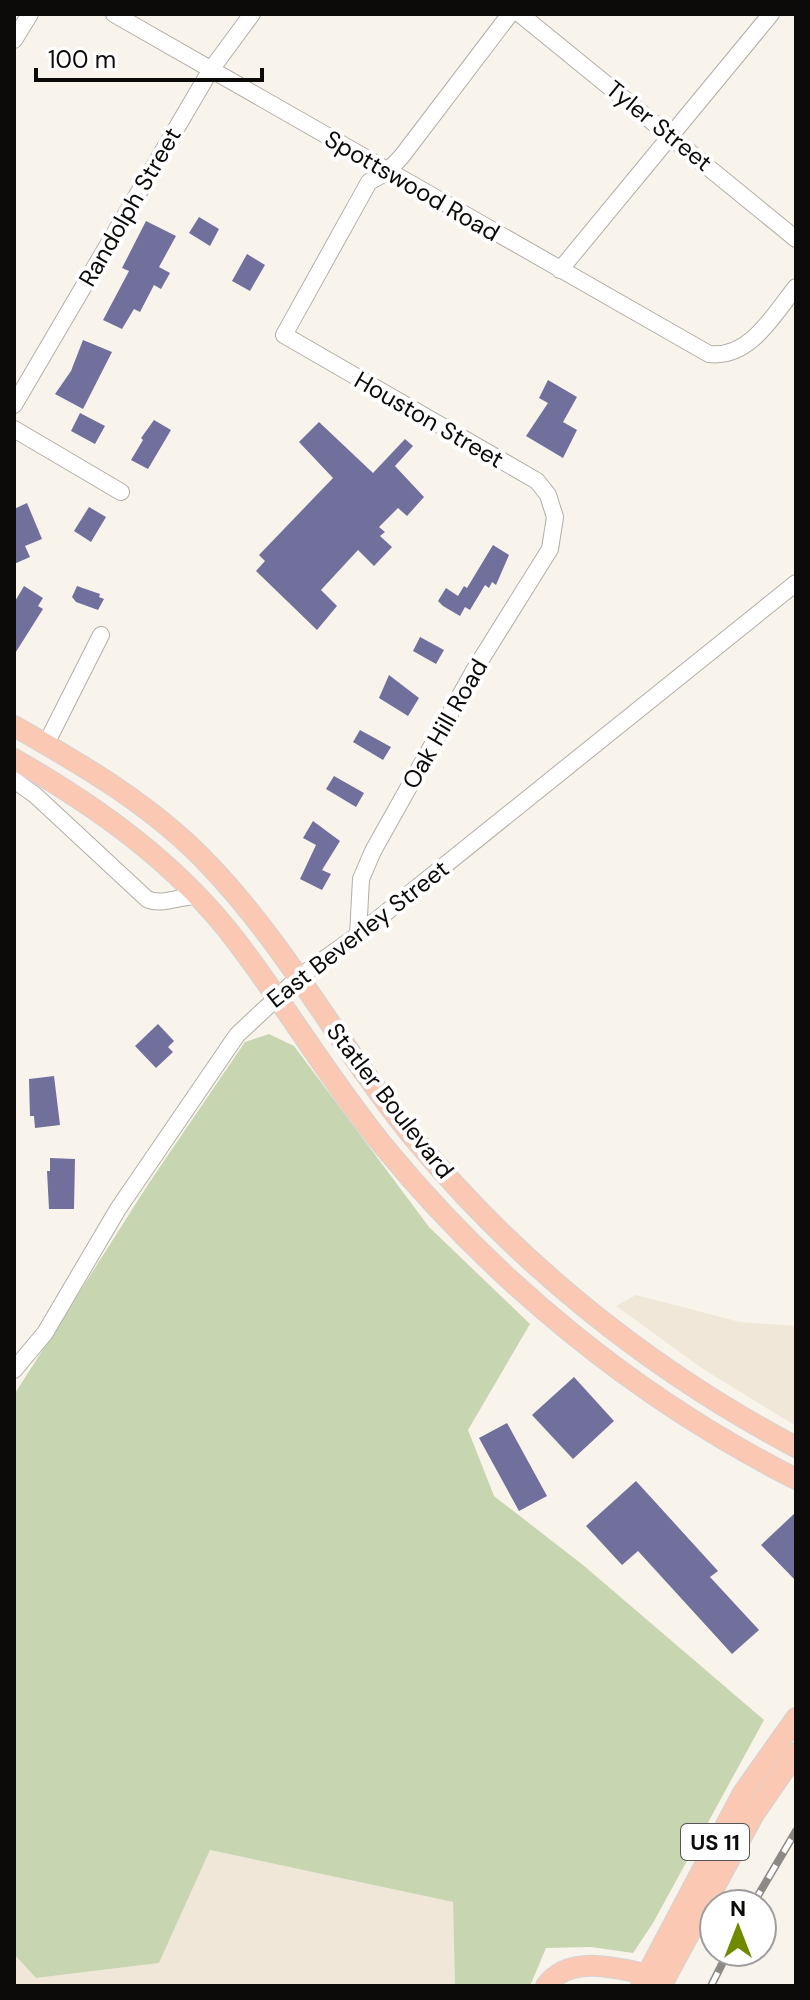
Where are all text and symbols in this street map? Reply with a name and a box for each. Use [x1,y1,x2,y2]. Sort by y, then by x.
scale bar [36,32,262,82]
text: 100 m [48,44,116,75]
street label: Tyler Street [600,73,719,178]
street label: Randolph Street [71,122,188,292]
street label: Spottswood Road [319,123,505,248]
street label: Houston Street [349,364,509,475]
street label: Oak Hill Road [395,653,494,794]
street label: East Beverley Street [261,853,455,1014]
street label: Statler Boulevard [320,1017,461,1185]
road number: US 11 [681,1824,749,1860]
north arrow [698,1888,778,1968]
text: N [730,1894,746,1923]

